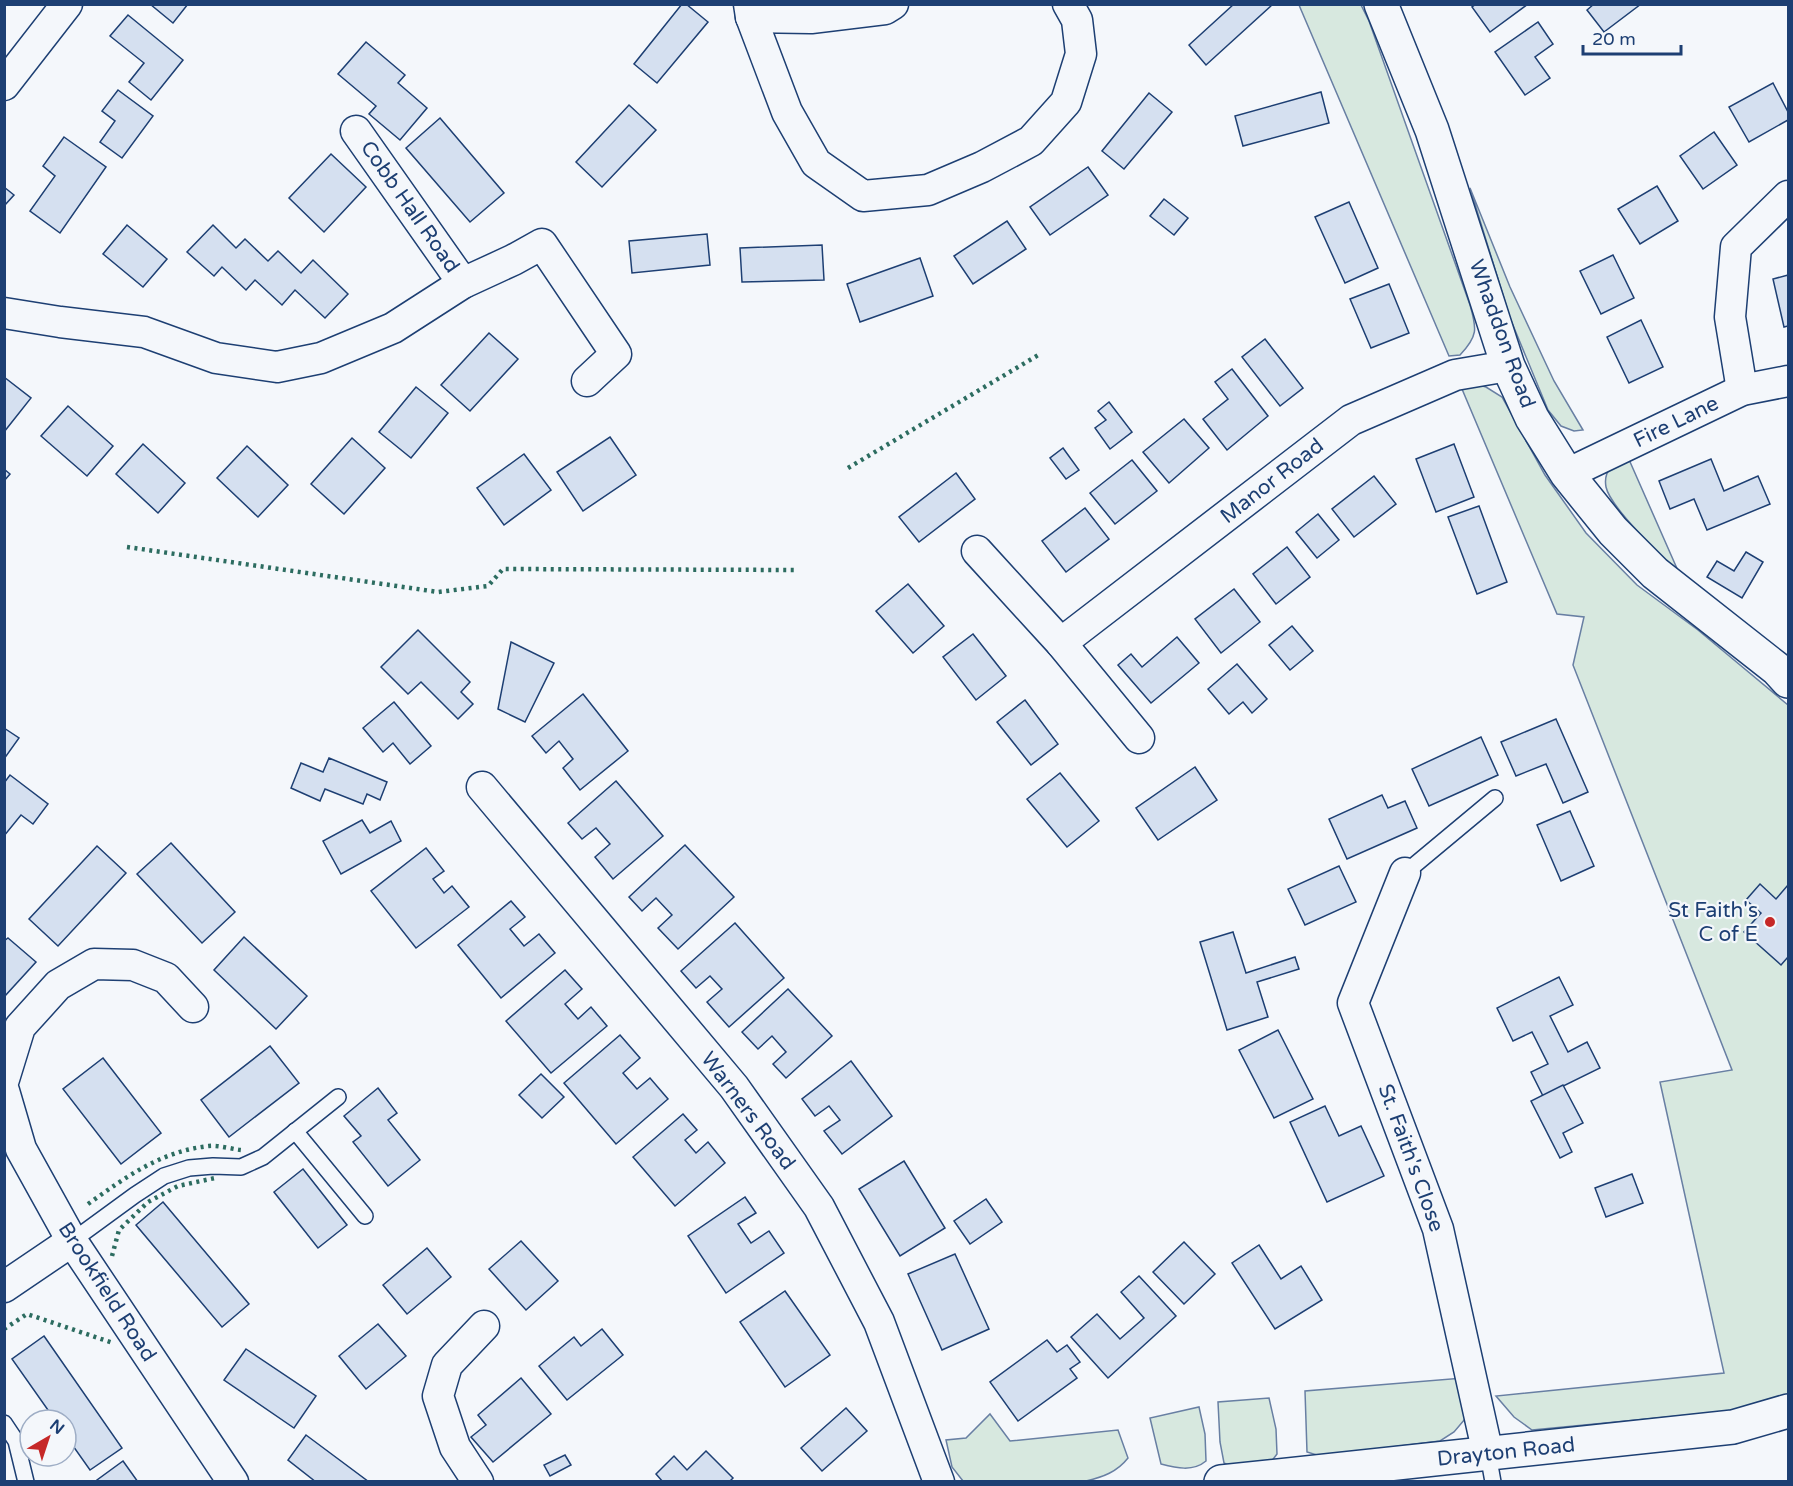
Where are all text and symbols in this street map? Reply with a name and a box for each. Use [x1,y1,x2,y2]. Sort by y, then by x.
scale bar [1583,18,1680,56]
text: 20 m [1592,28,1636,50]
street label: Cobb Hall Road [355,136,465,278]
street label: Whaddon Road [1464,256,1540,412]
street label: Fire Lane [1629,391,1723,453]
street label: Manor Road [1215,433,1329,529]
place label: St Faith's C of E [1668,898,1758,947]
marker: St Faith's C of E [1763,915,1777,929]
street label: Warners Road [696,1047,800,1175]
street label: St. Faith's Close [1373,1081,1449,1235]
street label: Brookfield Road [53,1218,161,1366]
north arrow [18,1408,78,1468]
text: N [46,1415,68,1439]
street label: Drayton Road [1436,1432,1576,1472]

